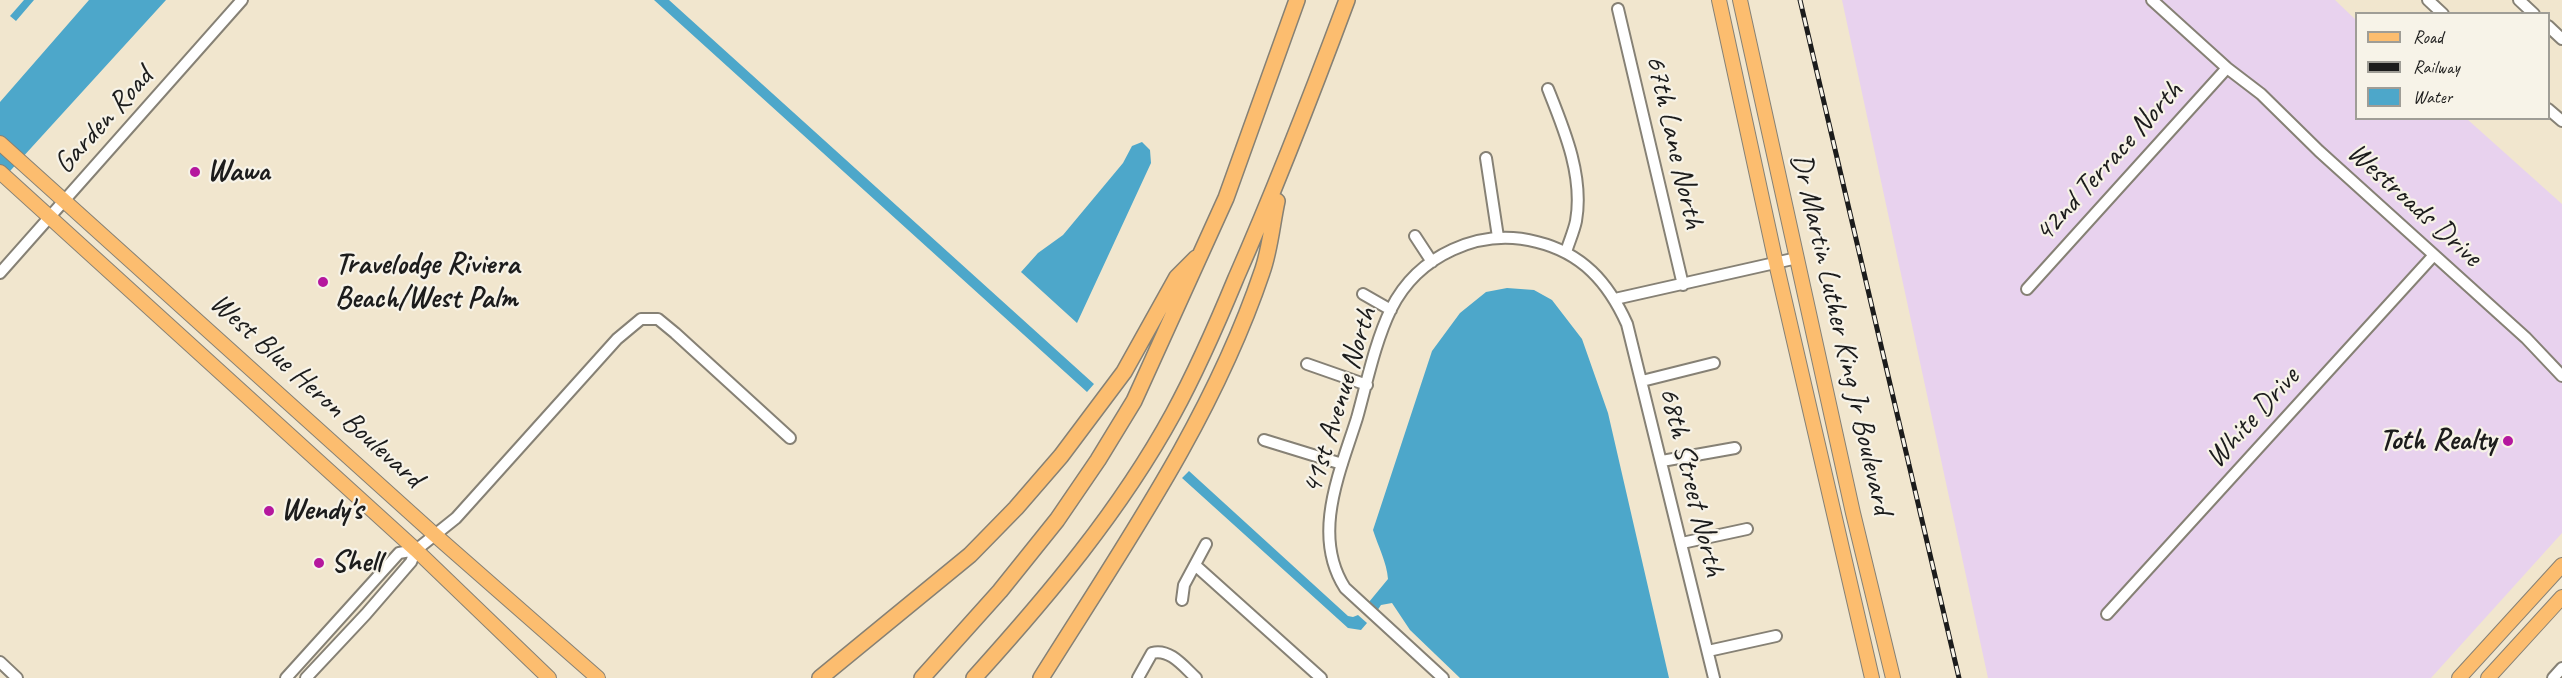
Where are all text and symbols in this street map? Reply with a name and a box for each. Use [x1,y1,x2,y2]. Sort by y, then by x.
legend [2355,12,2550,120]
text: Road [2413,26,2443,48]
street label: 67th Lane North [1637,52,1711,232]
text: Railway [2413,56,2460,78]
street label: Garden Road [47,60,161,182]
street label: 42nd Terrace North [2027,74,2191,250]
text: Water [2413,86,2452,108]
street label: Westroads Drive [2339,135,2489,275]
street label: Dr Martin Luther King Jr Boulevard [1782,150,1900,518]
place label: Wawa [207,154,269,190]
marker: Wawa [188,165,202,179]
place label: Travelodge Riviera Beach/West Palm [335,247,519,318]
marker: Travelodge Riviera Beach/West Palm [316,275,330,289]
street label: West Blue Heron Boulevard [202,286,430,496]
street label: 41st Avenue North [1294,303,1386,499]
street label: White Drive [2199,360,2307,476]
street label: 68th Street North [1650,384,1732,580]
place label: Toth Realty [2379,423,2496,459]
marker: Toth Realty [2501,434,2515,448]
place label: Wendy's [281,493,363,529]
marker: Wendy's [262,504,276,518]
place label: Shell [331,545,381,581]
marker: Shell [312,556,326,570]

